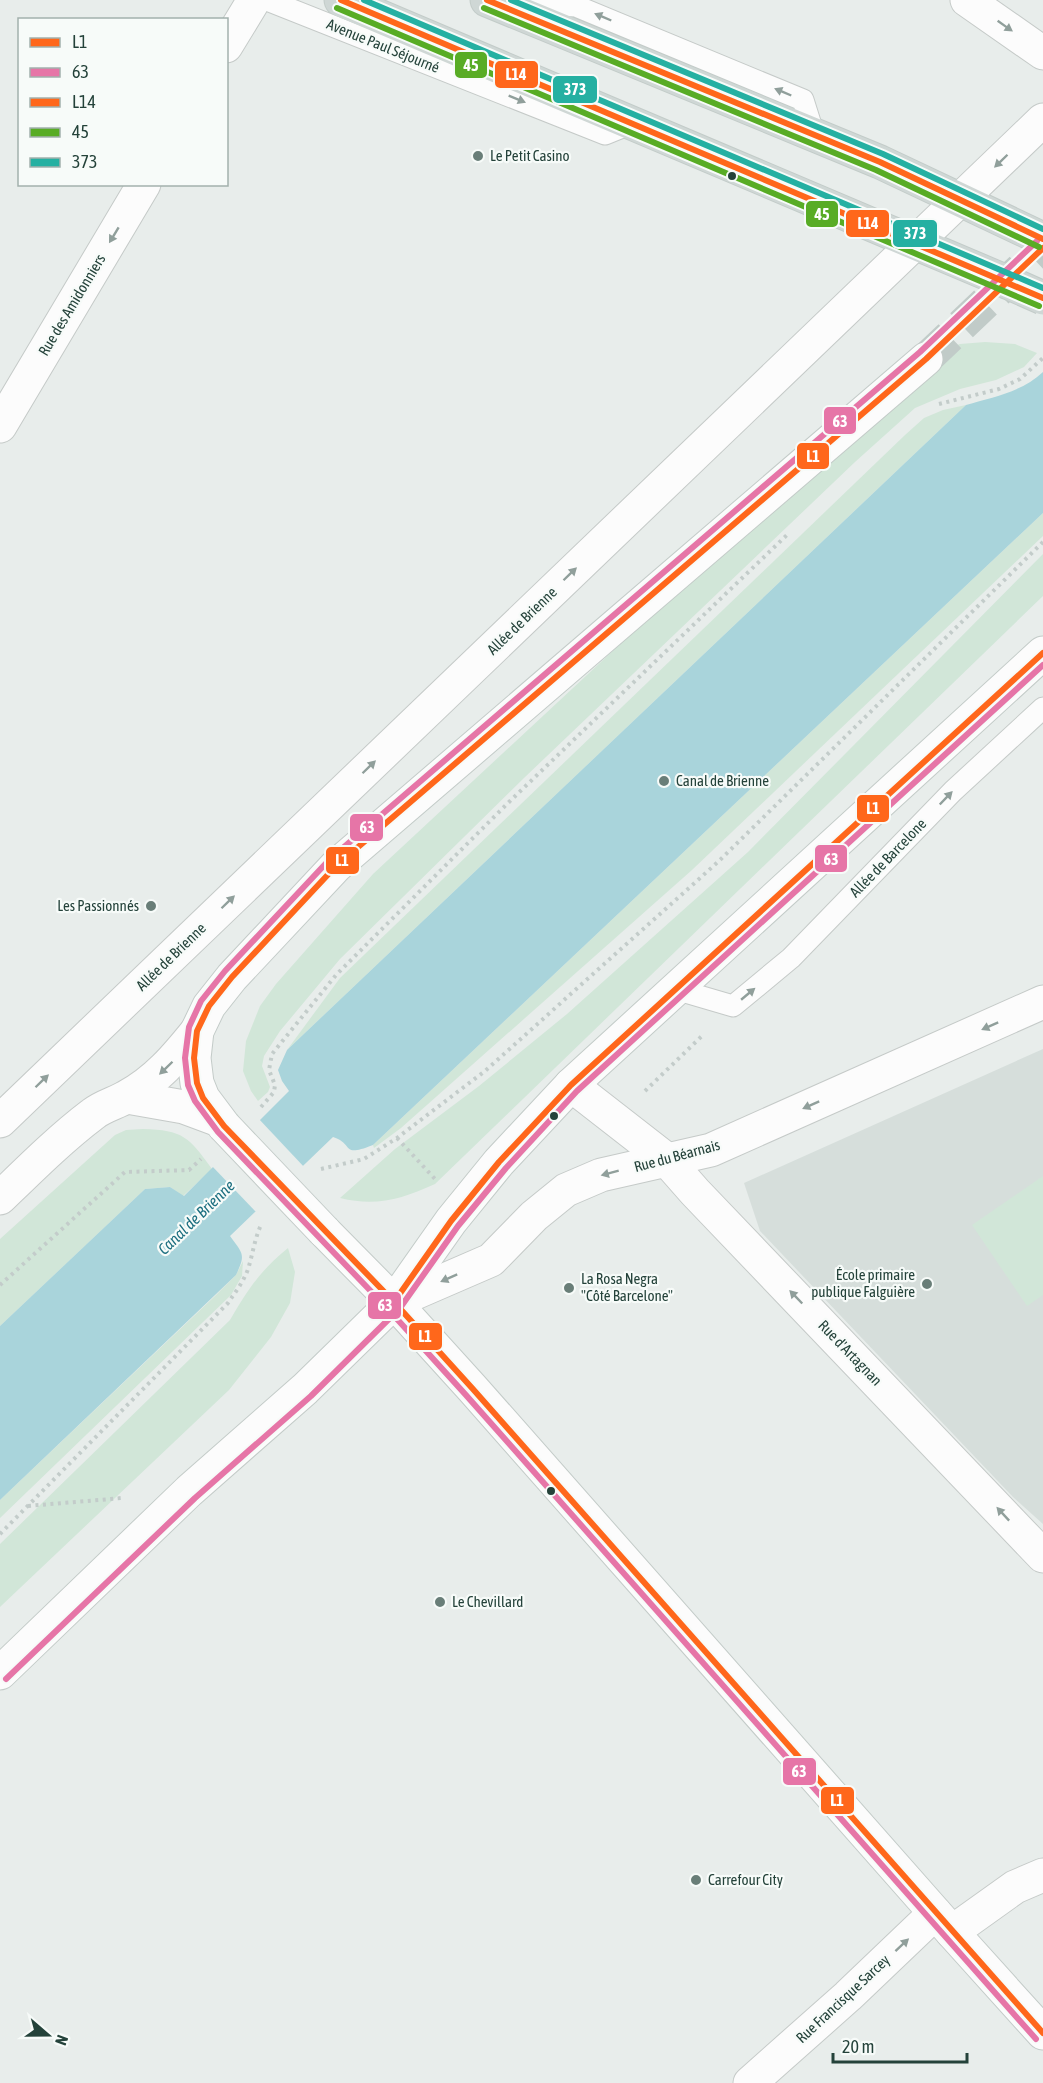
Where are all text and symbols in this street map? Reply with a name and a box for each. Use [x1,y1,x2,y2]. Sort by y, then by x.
one-way arrow [593,12,611,22]
street label: Avenue Paul Séjourné [324,15,442,76]
legend [18,18,228,186]
one-way arrow [997,20,1013,32]
text: L1 [72,31,87,52]
line badge: 45 [454,51,488,79]
text: 45 [462,56,479,74]
line badge: L14 [494,60,539,89]
text: 63 [72,61,89,82]
text: L14 [505,65,527,83]
line badge: 373 [552,75,598,104]
text: 373 [564,80,586,98]
one-way arrow [773,87,791,97]
text: L14 [72,91,96,112]
one-way arrow [508,95,526,104]
text: 45 [72,121,89,142]
place label: Le Petit Casino [490,147,570,164]
marker: Le Petit Casino [471,149,485,163]
text: 373 [72,151,97,172]
one-way arrow [995,153,1009,167]
unlabelled marker [726,170,738,182]
line badge: 45 [805,200,839,228]
text: 45 [813,205,830,223]
line badge: L14 [845,209,890,238]
text: L14 [857,214,879,232]
line badge: 373 [892,219,938,248]
text: 373 [904,224,926,242]
one-way arrow [109,227,119,244]
street label: Rue des Amidonniers [35,251,109,358]
line badge: 63 [823,406,857,435]
text: 63 [832,412,848,430]
line badge: L1 [796,442,830,470]
text: L1 [806,447,820,465]
one-way arrow [563,567,578,581]
street label: Allée de Brienne [483,583,560,658]
one-way arrow [361,761,376,774]
place label: Canal de Brienne [676,772,769,789]
marker: Canal de Brienne [657,774,671,788]
one-way arrow [939,791,953,806]
line badge: L1 [856,794,890,823]
text: L1 [866,799,880,817]
line badge: 63 [349,813,384,842]
street label: Allée de Barcelone [846,815,930,900]
text: 63 [359,818,375,836]
line badge: 63 [814,844,848,873]
line badge: L1 [325,846,360,875]
text: 63 [823,850,839,868]
text: L1 [335,851,349,869]
one-way arrow [221,895,236,909]
place label: Les Passionnés [57,897,139,914]
marker: Les Passionnés [144,899,158,913]
street label: Allée de Brienne [132,919,209,994]
one-way arrow [740,988,755,1001]
one-way arrow [980,1021,998,1031]
one-way arrow [158,1061,173,1075]
one-way arrow [35,1074,49,1088]
one-way arrow [803,1101,820,1110]
unlabelled marker [548,1110,560,1122]
street label: Rue du Béarnais [632,1136,722,1175]
one-way arrow [601,1169,619,1179]
water label: Canal de Brienne [154,1176,238,1258]
place label: École primaire publique Falguière [811,1266,915,1300]
place label: La Rosa Negra "Côté Barcelone" [581,1270,673,1304]
one-way arrow [440,1273,458,1283]
marker: École primaire publique Falguière [920,1277,934,1291]
marker: La Rosa Negra "Côté Barcelone" [562,1281,576,1295]
one-way arrow [789,1289,803,1304]
line badge: 63 [367,1291,402,1320]
text: 63 [377,1296,393,1314]
street label: Rue d'Artagnan [815,1317,886,1389]
line badge: L1 [408,1322,443,1351]
text: L1 [418,1327,432,1345]
unlabelled marker [545,1485,557,1497]
one-way arrow [996,1507,1010,1521]
place label: Le Chevillard [452,1593,523,1610]
marker: Le Chevillard [433,1595,447,1609]
line badge: 63 [782,1757,817,1786]
text: 63 [791,1762,807,1780]
line badge: L1 [820,1786,855,1815]
text: L1 [830,1791,844,1809]
place label: Carrefour City [708,1871,783,1888]
marker: Carrefour City [689,1873,703,1887]
one-way arrow [894,1938,908,1952]
street label: Rue Francisque Sarcey [792,1951,893,2046]
north arrow [18,2005,78,2065]
scale bar [833,2026,966,2064]
text: N [52,2033,72,2048]
text: 20 m [842,2036,874,2057]

